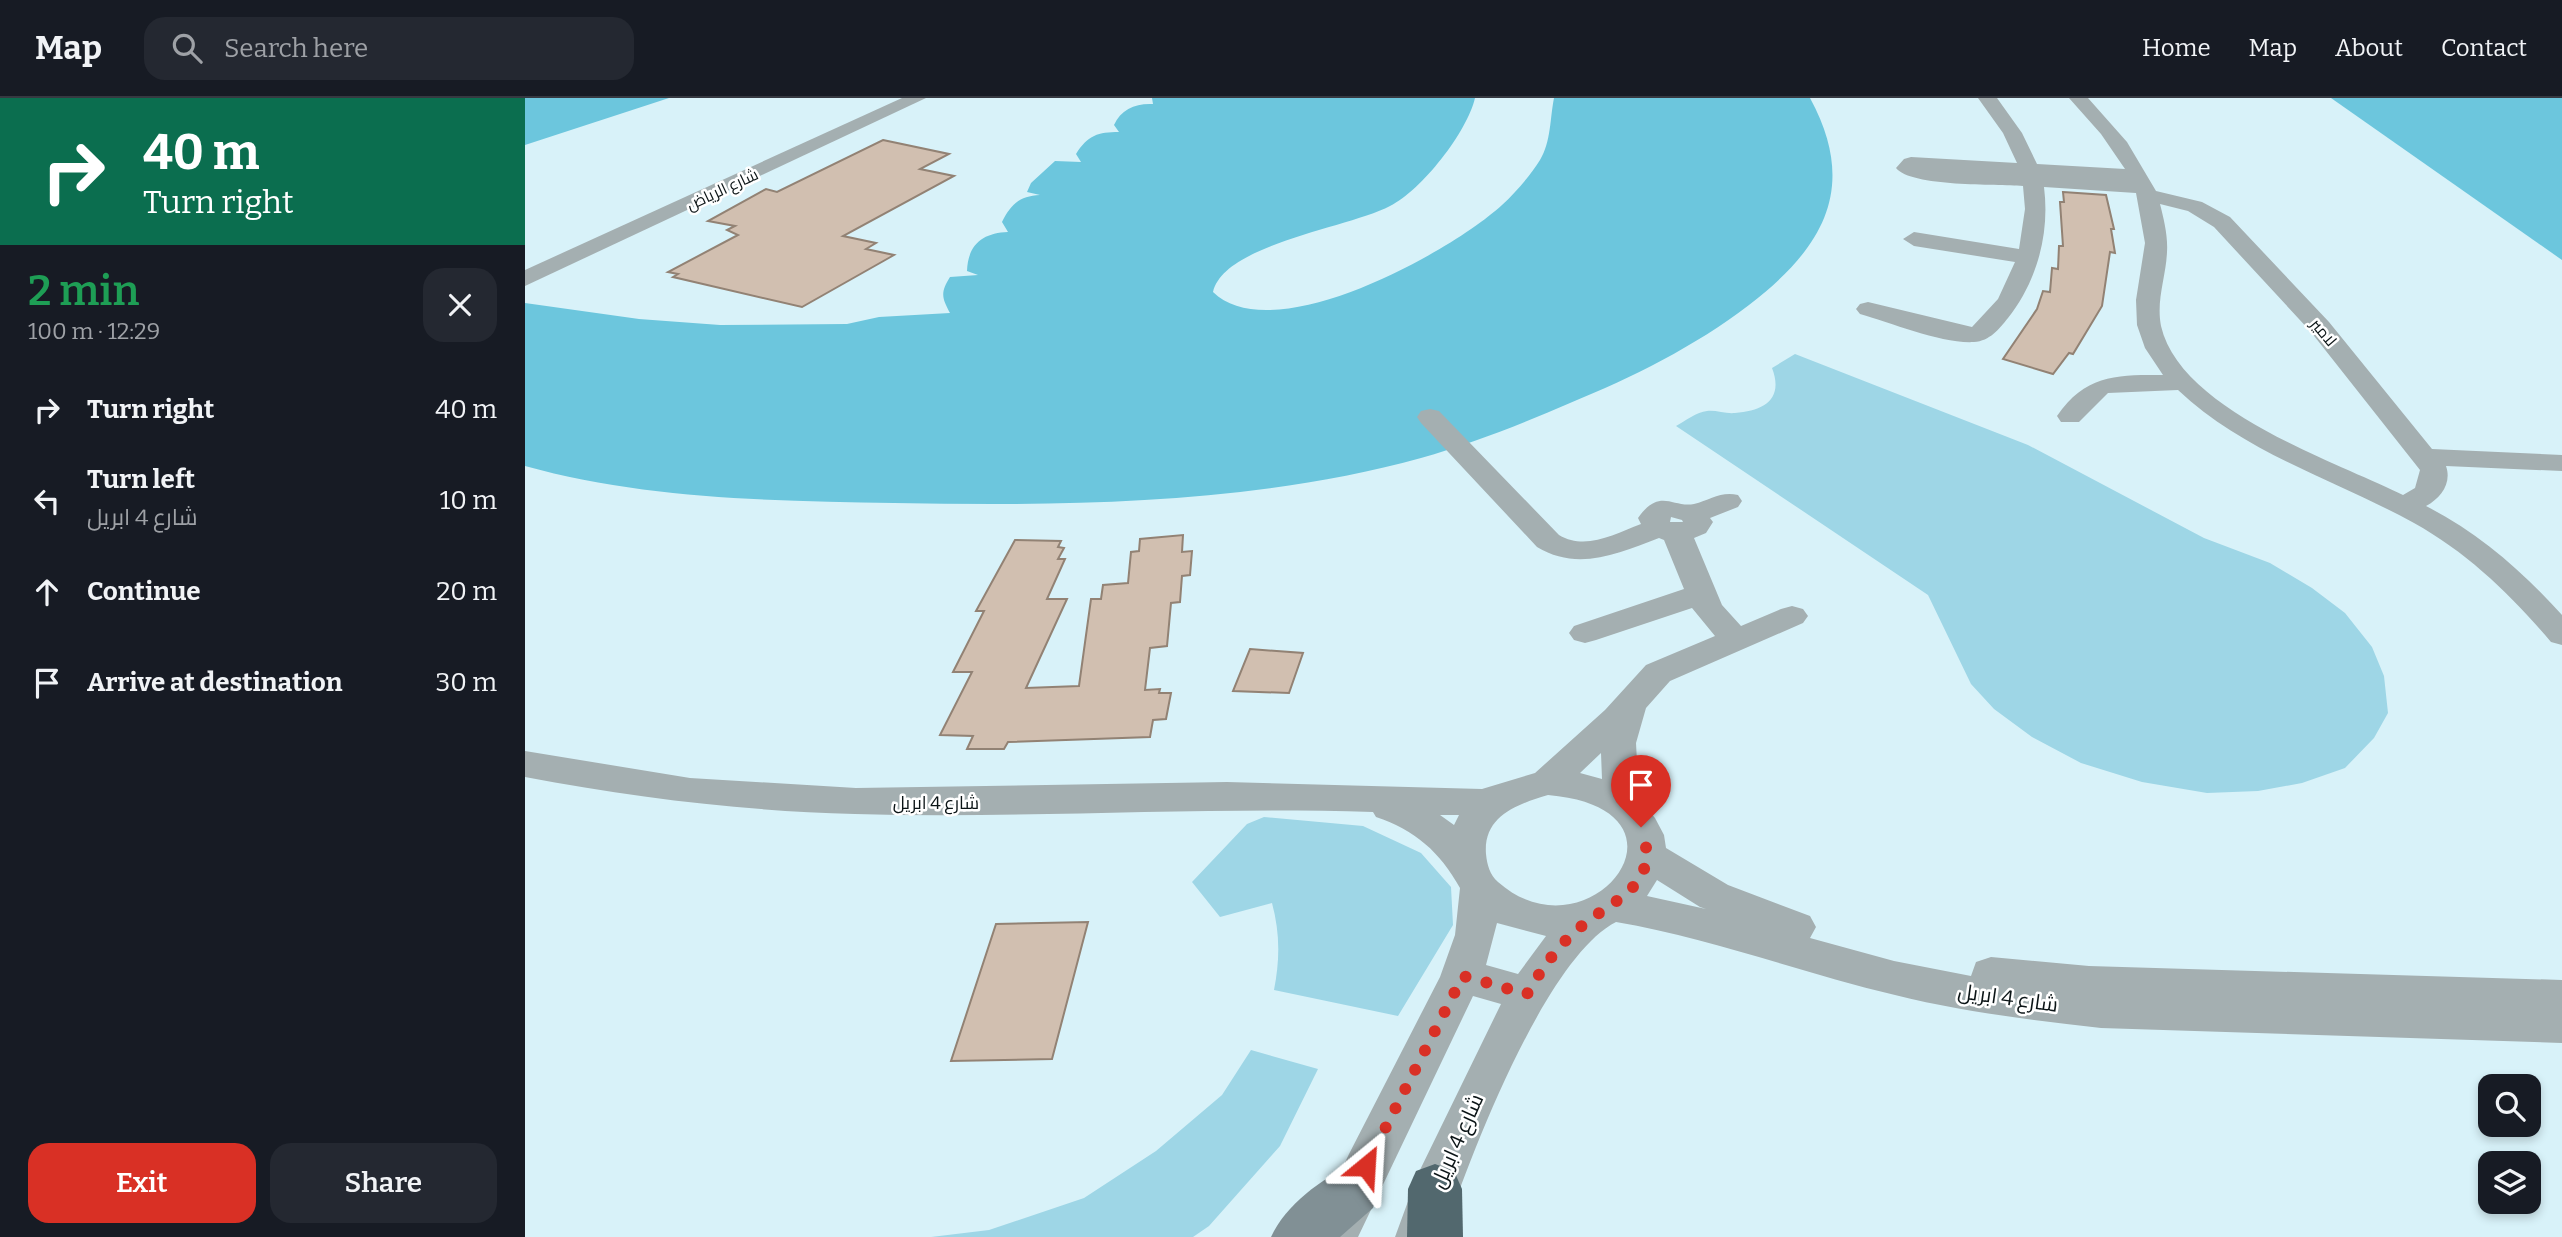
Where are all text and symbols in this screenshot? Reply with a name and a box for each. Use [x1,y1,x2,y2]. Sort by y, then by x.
search box [144,17,634,80]
text: Map [35,28,102,68]
icon: search [168,29,206,67]
text: Search here [224,33,368,64]
text: Home [2142,34,2211,62]
text: Map [2249,34,2297,62]
text: About [2335,34,2403,62]
text: Contact [2441,34,2527,62]
text: 40 m [143,123,260,182]
icon: right [28,126,119,217]
street label: شارع الرياض [683,165,762,216]
text: Turn right [143,183,294,221]
text: 2 min [28,266,139,316]
button: close [423,268,497,342]
street label: لامير [2306,314,2341,350]
text: 100 m · 12:29 [28,317,160,345]
icon: right [28,391,66,429]
text: Turn right [87,394,214,425]
text: 40 m [435,394,497,425]
text: Turn left [87,464,195,495]
icon: left [28,482,66,520]
text: 10 m [440,485,497,516]
text: شارع 4 ابريل [87,503,197,531]
icon: ahead [28,573,66,611]
text: Continue [87,576,201,607]
text: 20 m [436,576,497,607]
icon: arrive [28,664,66,702]
text: Arrive at destination [87,667,342,698]
text: 30 m [436,667,497,698]
pin [1611,755,1671,827]
icon: arrive [1622,766,1660,804]
street label: شارع 4 ابريل [893,792,979,815]
street label: شارع 4 ابريل [1956,978,2060,1019]
map controls [2478,1074,2541,1214]
button: search [2478,1074,2541,1137]
street label: شارع 4 ابريل [1425,1090,1490,1193]
position arrow [1329,1129,1403,1203]
button: Exit [28,1143,256,1223]
button: Share [270,1143,497,1223]
button: layers [2478,1151,2541,1214]

